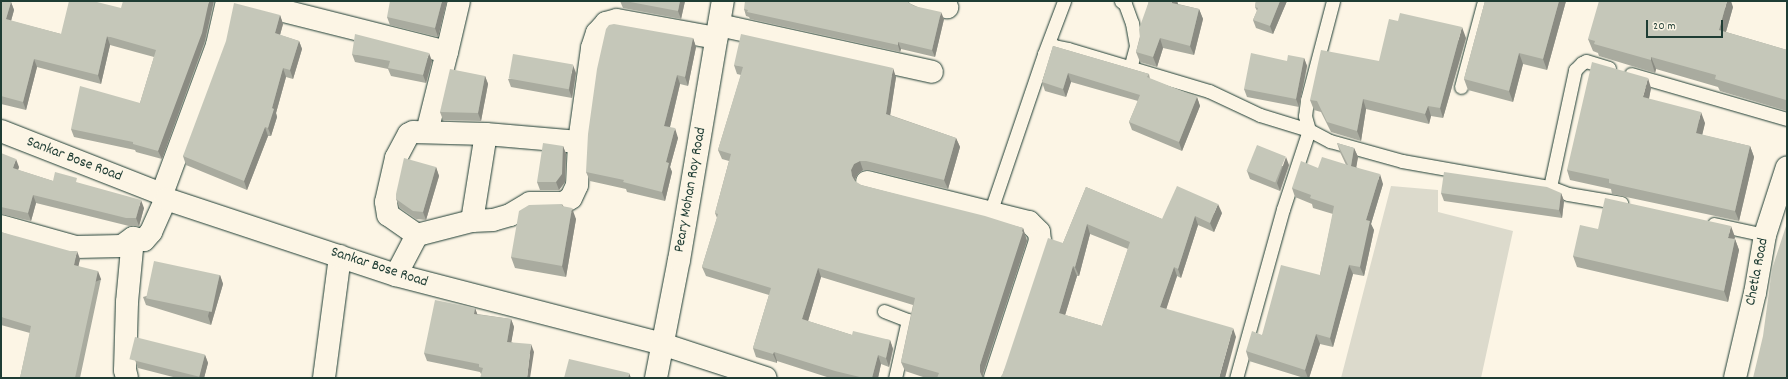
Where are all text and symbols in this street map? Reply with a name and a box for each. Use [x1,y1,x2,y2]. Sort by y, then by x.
scale bar [1648,12,1725,38]
text: 20 m [1653,18,1676,35]
street label: Peary Mohan Roy Road [671,126,711,254]
street label: Sankar Bose Road [24,134,124,186]
street label: Chetla Road [1743,237,1773,307]
street label: Sankar Bose Road [328,244,430,292]

